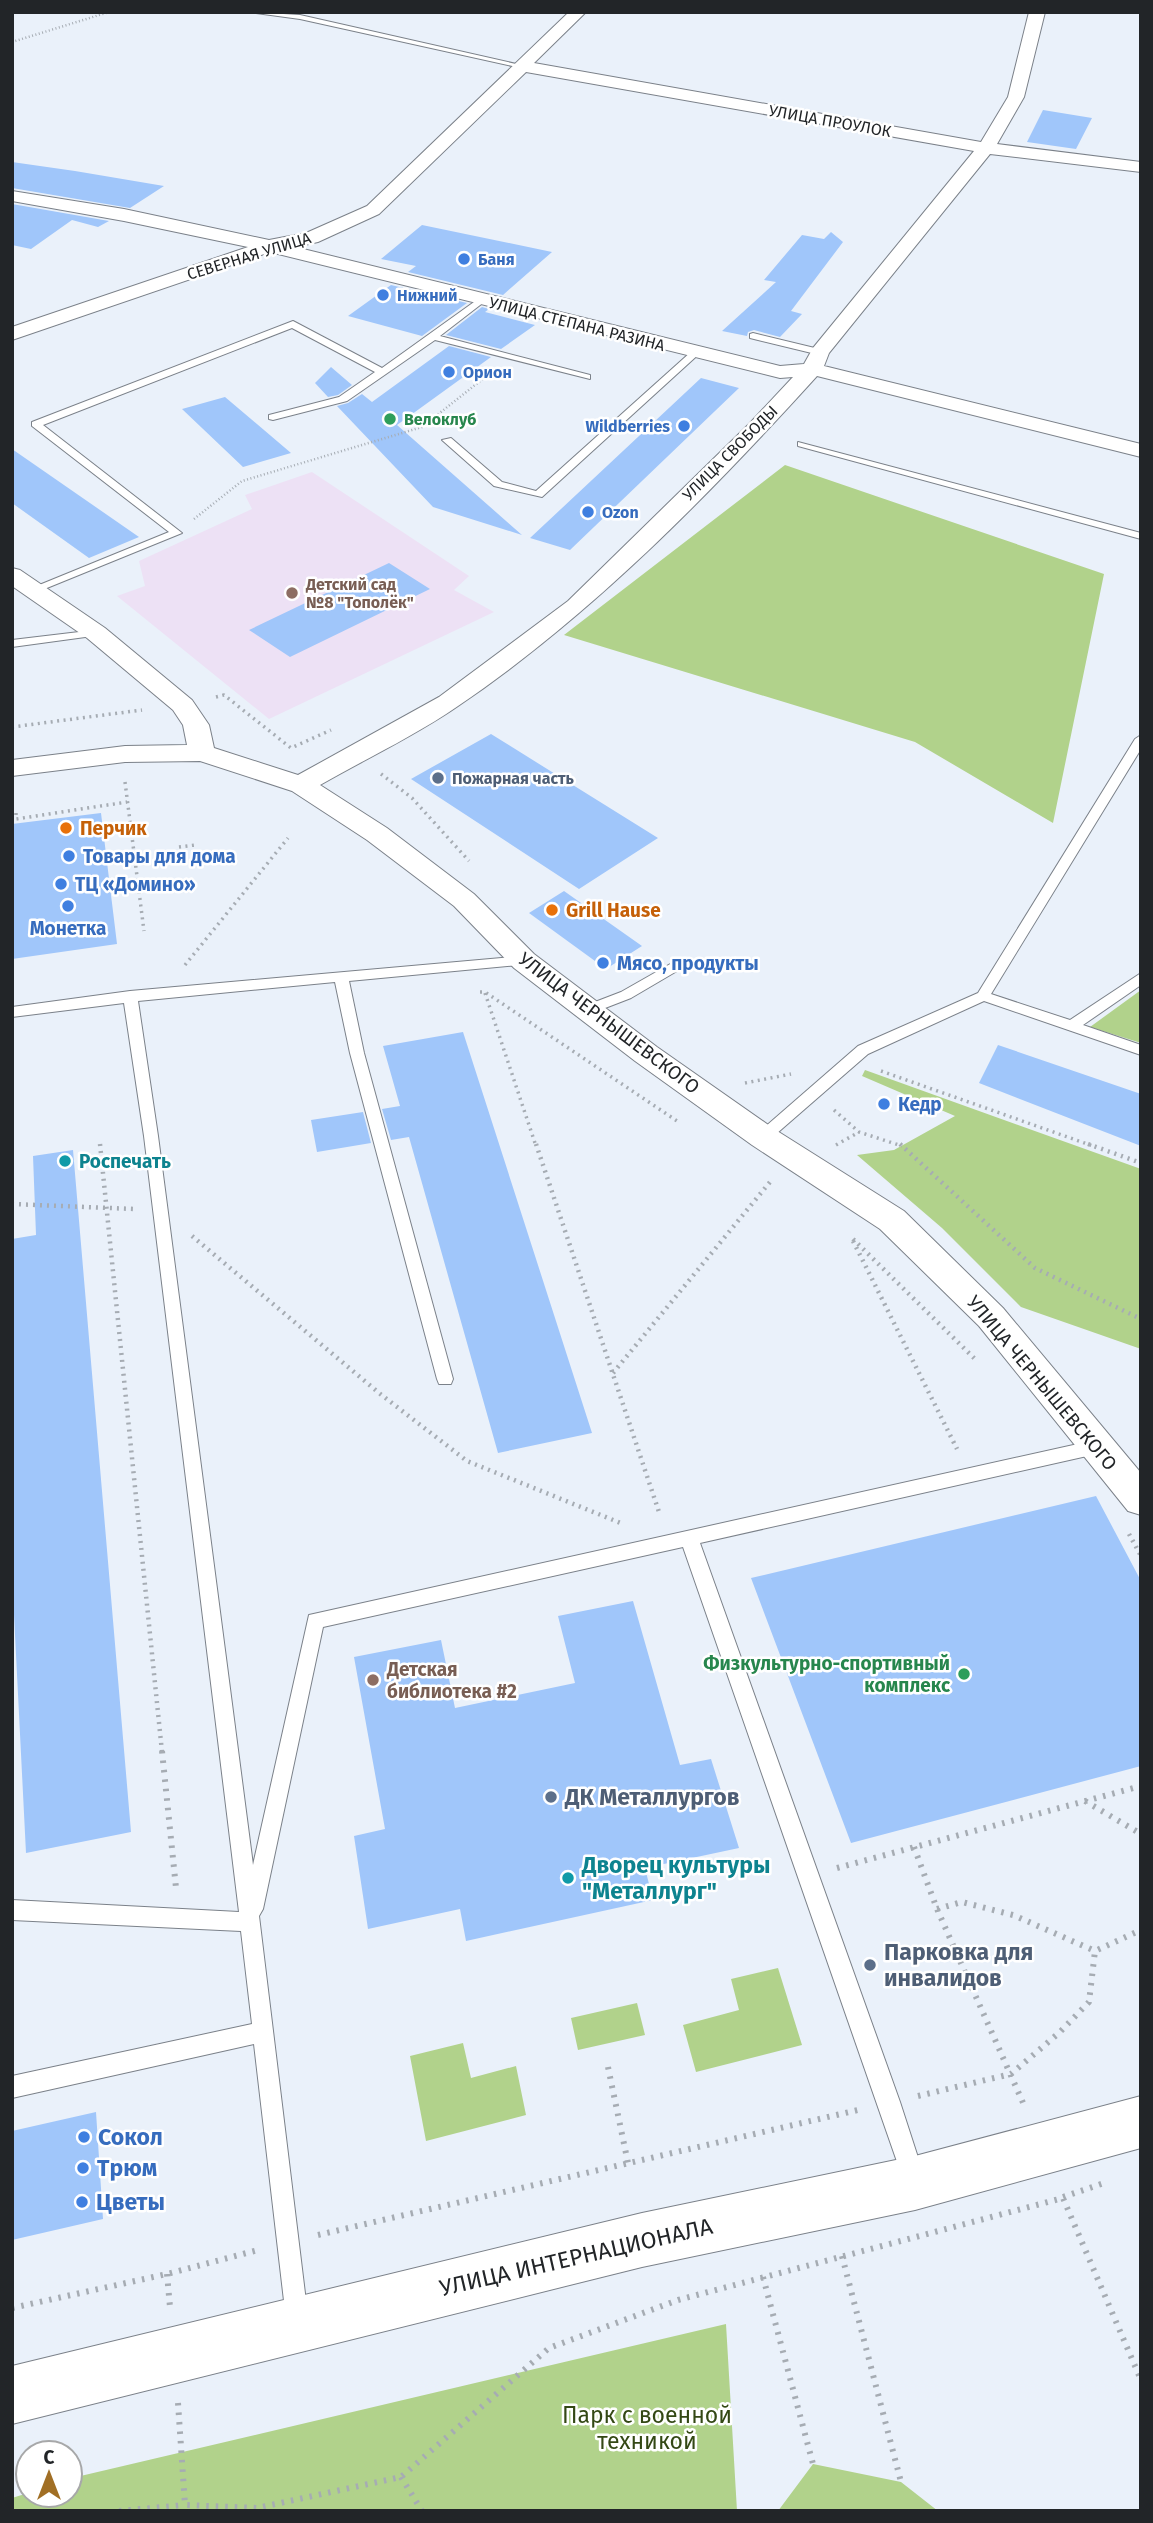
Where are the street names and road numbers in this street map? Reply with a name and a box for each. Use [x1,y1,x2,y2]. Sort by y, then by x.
street label: УЛИЦА ПРОУЛОК [767,101,893,141]
street label: СЕВЕРНАЯ УЛИЦА [185,228,314,284]
street label: УЛИЦА СТЕПАНА РАЗИНА [487,293,668,355]
street label: УЛИЦА СВОБОДЫ [679,402,781,504]
street label: УЛИЦА ЧЕРНЫШЕВСКОГО [514,947,704,1099]
street label: УЛИЦА ЧЕРНЫШЕВСКОГО [962,1291,1122,1475]
street label: УЛИЦА ИНТЕРНАЦИОНАЛА [437,2212,716,2302]

